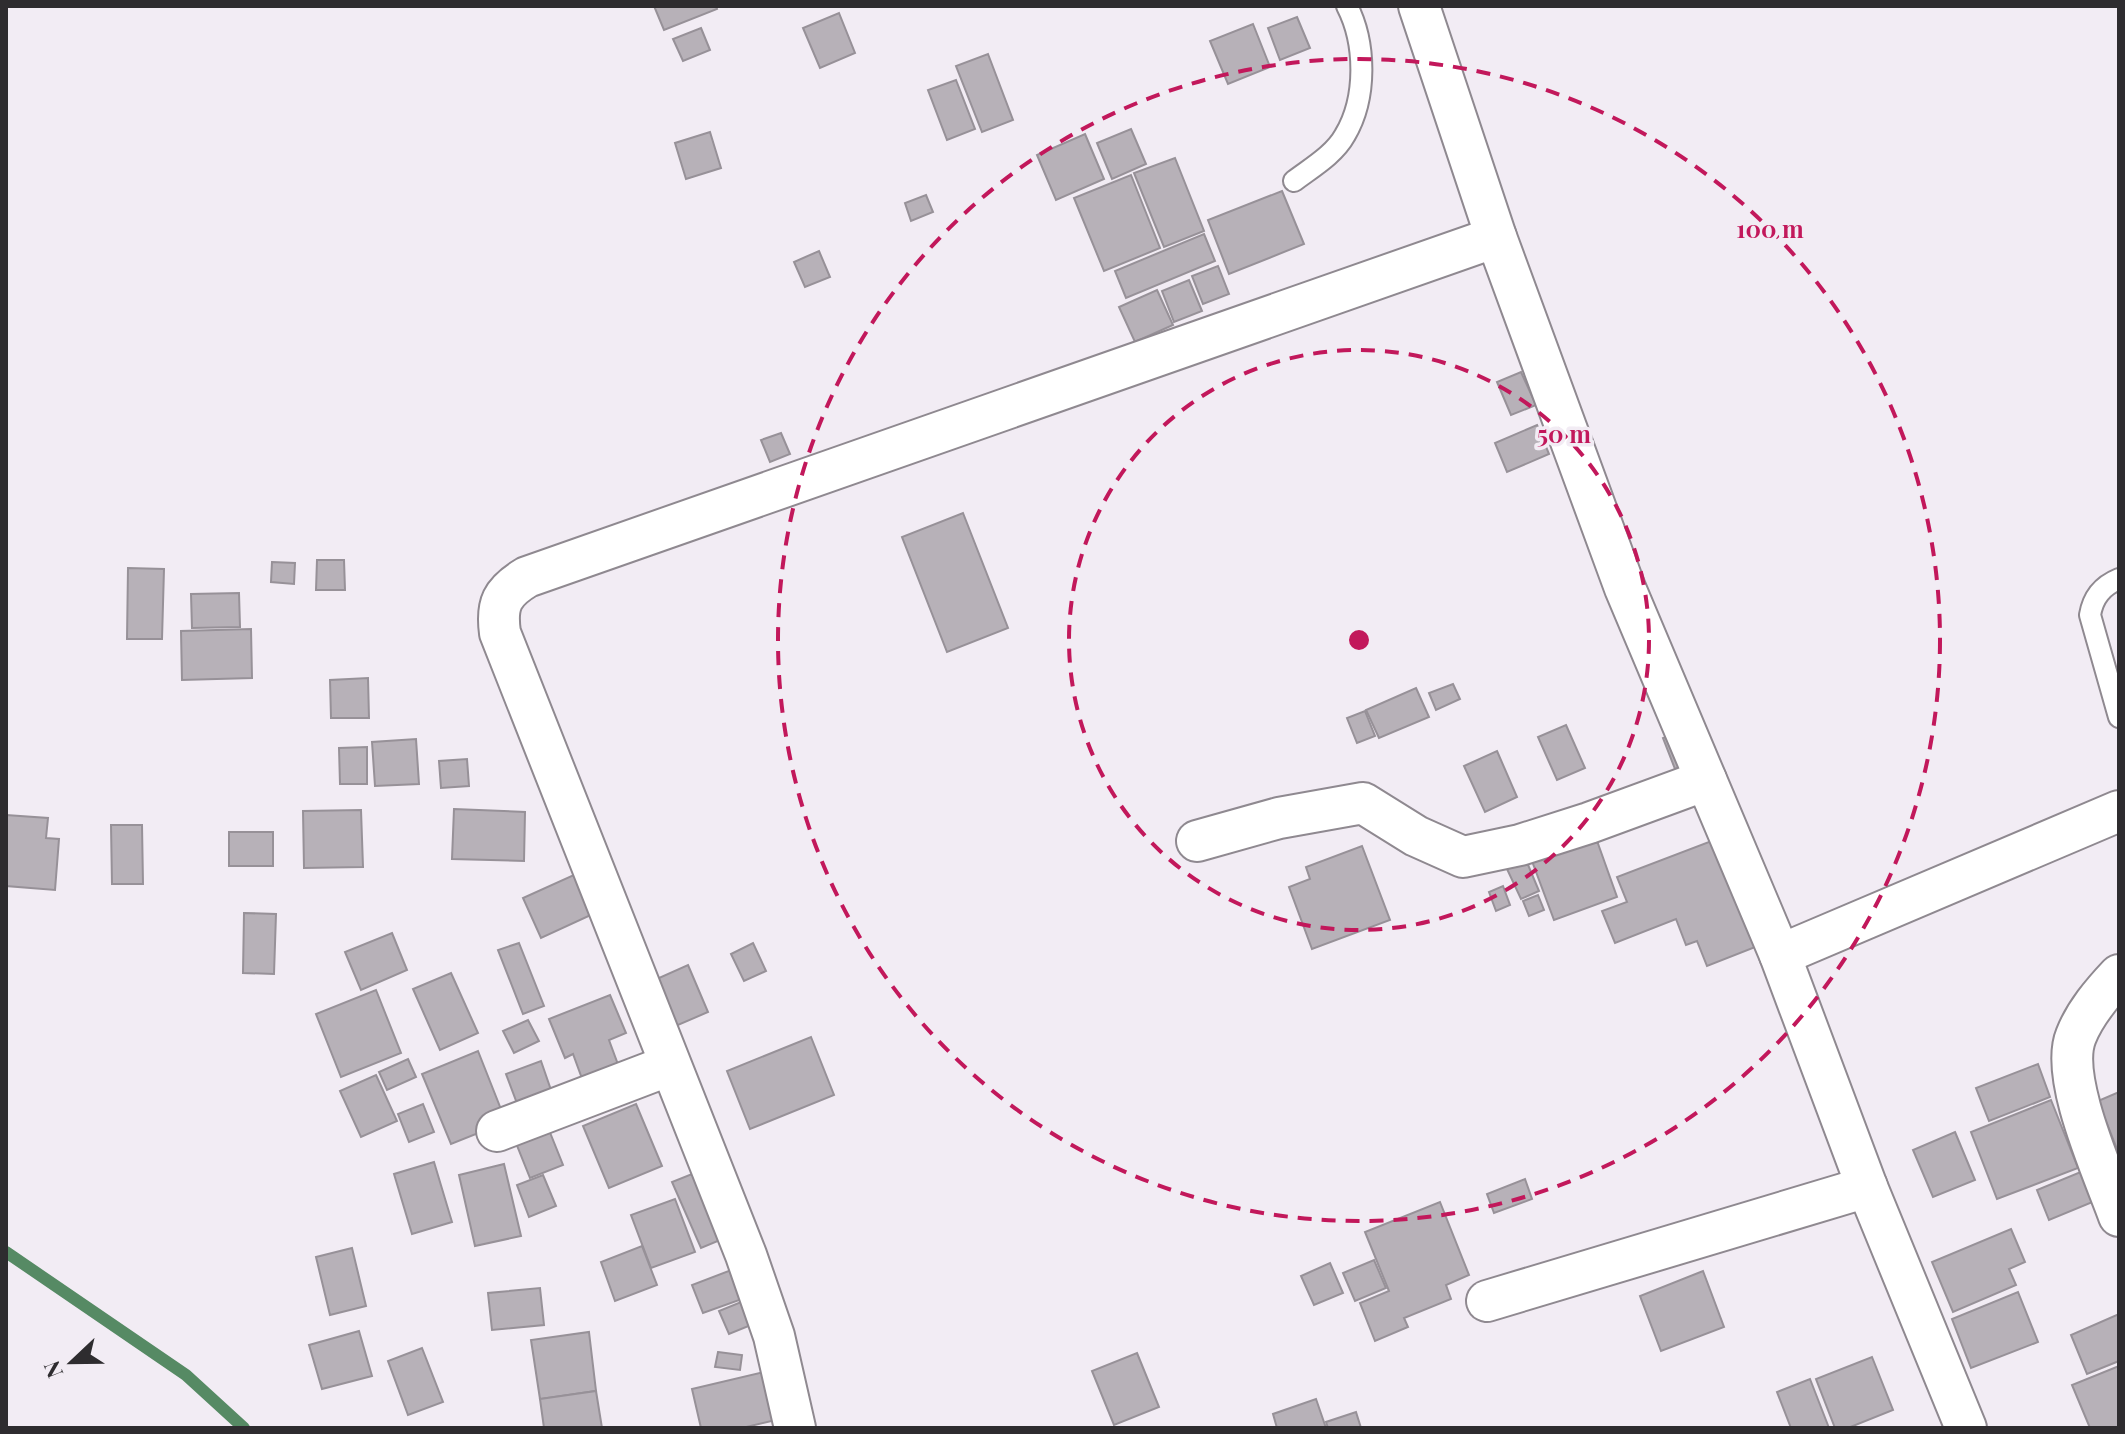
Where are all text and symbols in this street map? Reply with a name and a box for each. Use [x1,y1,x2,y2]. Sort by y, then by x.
text: 100 m [1736,212,1804,244]
text: 50 m [1537,417,1591,449]
centre of rings [1345,626,1373,654]
north arrow [32,1322,112,1402]
text: N [36,1357,69,1383]

